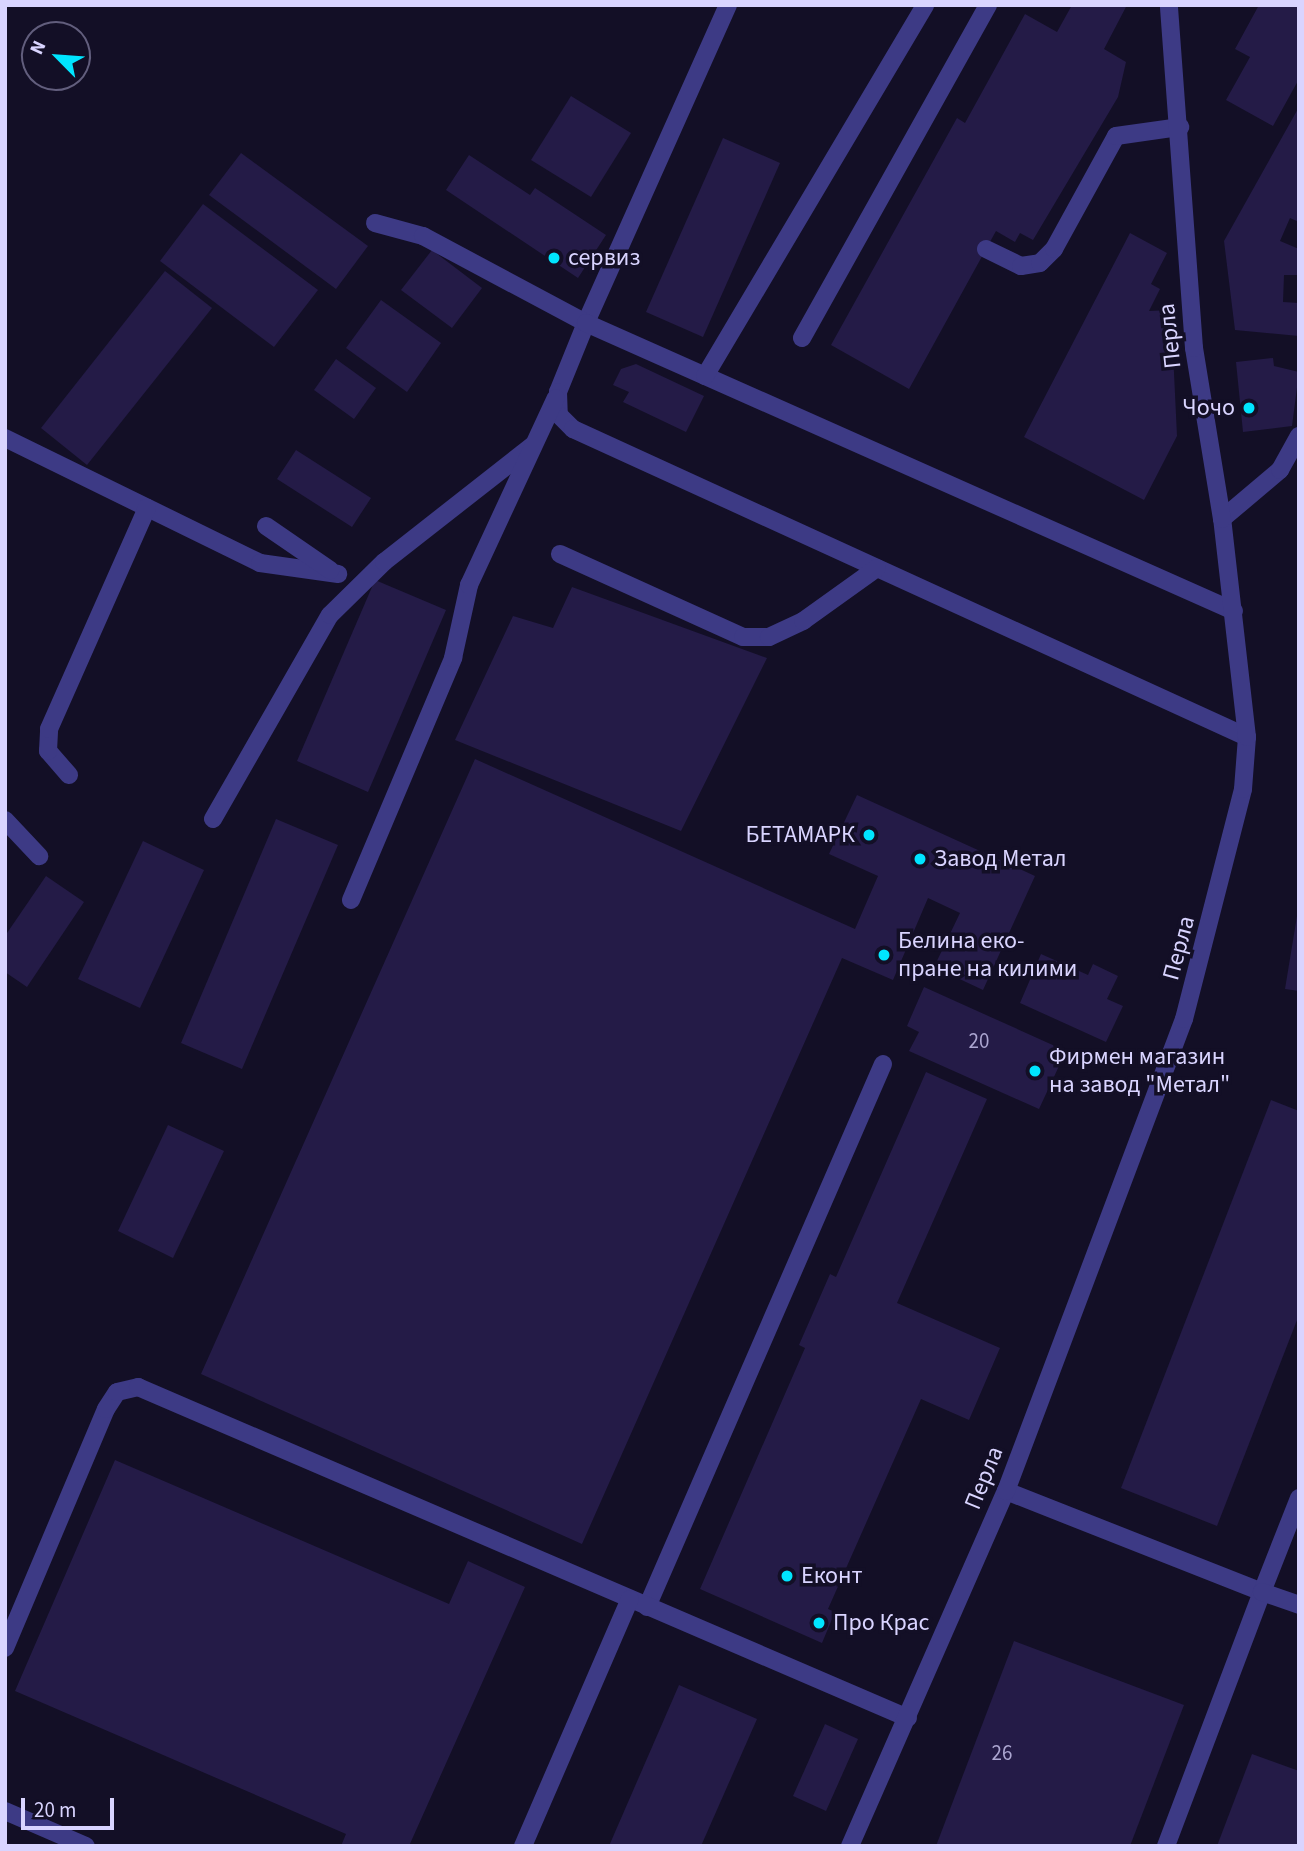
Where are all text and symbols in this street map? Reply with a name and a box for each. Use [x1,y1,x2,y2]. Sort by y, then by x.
north arrow [21,21,91,91]
text: N [23,36,53,59]
place label: сервиз [568,244,640,272]
marker: сервиз [546,250,562,266]
street label: Перла [1152,302,1188,370]
place label: Чочо [1182,394,1235,422]
marker: Чочо [1241,400,1257,416]
place label: БЕТАМАРК [745,821,855,849]
marker: БЕТАМАРК [861,827,877,843]
place label: Завод Метал [934,845,1067,873]
marker: Завод Метал [912,851,928,867]
street label: Перла [1157,913,1201,983]
place label: Белина еко- пране на килими [898,927,1077,983]
marker: Белина еко- пране на килими [876,947,892,963]
house number: 20 [969,1028,989,1054]
place label: Фирмен магазин на завод "Метал" [1049,1043,1230,1099]
marker: Фирмен магазин на завод "Метал" [1027,1063,1043,1079]
street label: Перла [958,1442,1010,1514]
place label: Еконт [801,1562,863,1590]
marker: Еконт [779,1568,795,1584]
place label: Про Крас [833,1609,930,1637]
marker: Про Крас [811,1615,827,1631]
house number: 26 [992,1740,1012,1766]
scale bar [24,1784,117,1828]
text: 20 m [34,1795,76,1825]

